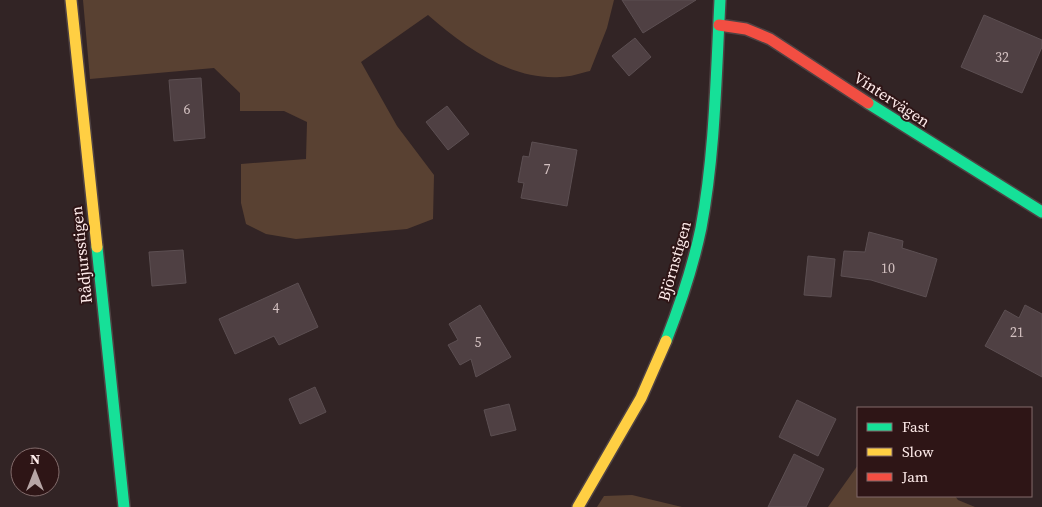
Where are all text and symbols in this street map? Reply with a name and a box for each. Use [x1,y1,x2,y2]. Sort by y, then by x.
house number: 32 [995,47,1009,67]
street label: Vintervägen [850,66,935,132]
house number: 6 [184,99,191,119]
house number: 7 [544,159,551,179]
street label: Rådjursstigen [65,205,97,305]
street label: Björnstigen [652,218,696,304]
house number: 10 [881,258,895,278]
house number: 4 [273,298,280,318]
house number: 21 [1010,322,1024,342]
house number: 5 [475,332,482,352]
legend [857,407,1032,497]
text: Fast [902,416,929,437]
text: Slow [902,441,934,462]
north arrow [10,447,60,497]
text: N [30,449,40,469]
text: Jam [901,466,929,487]

